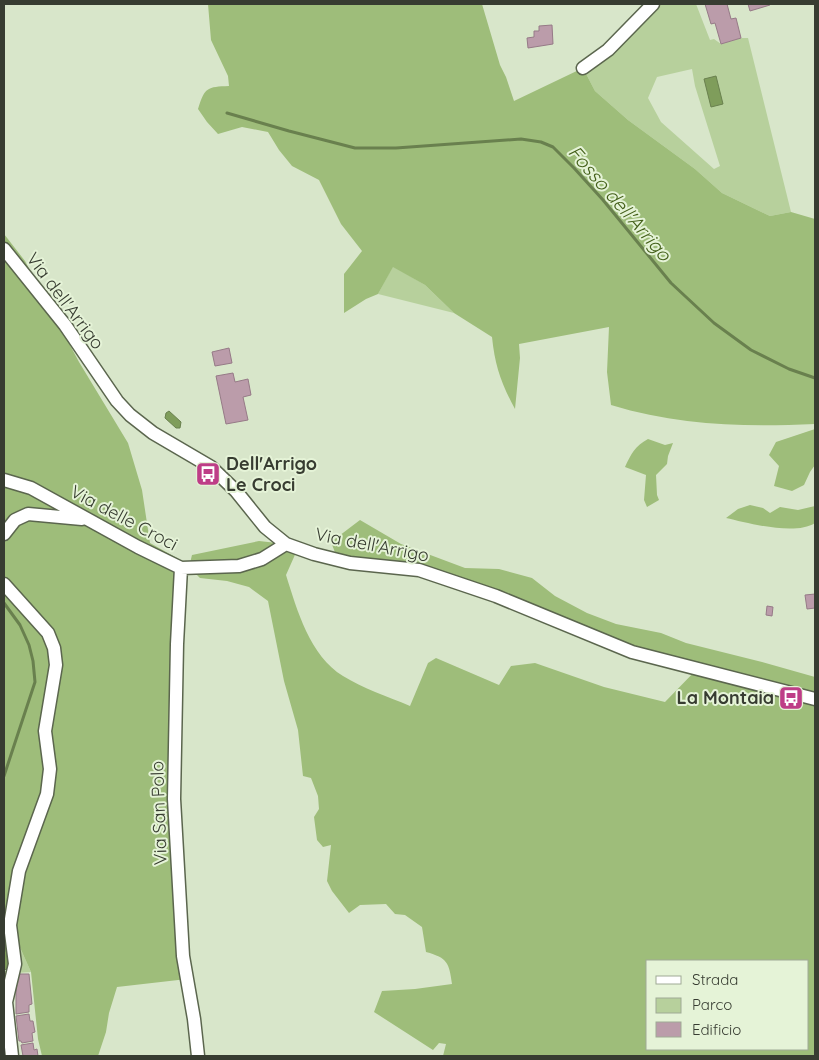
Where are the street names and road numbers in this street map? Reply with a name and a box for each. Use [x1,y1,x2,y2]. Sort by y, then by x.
street label: Via dell'Arrigo [21,248,109,354]
street label: Via delle Croci [67,480,182,555]
street label: Via dell'Arrigo [313,522,431,567]
street label: Via San Polo [145,761,172,866]

